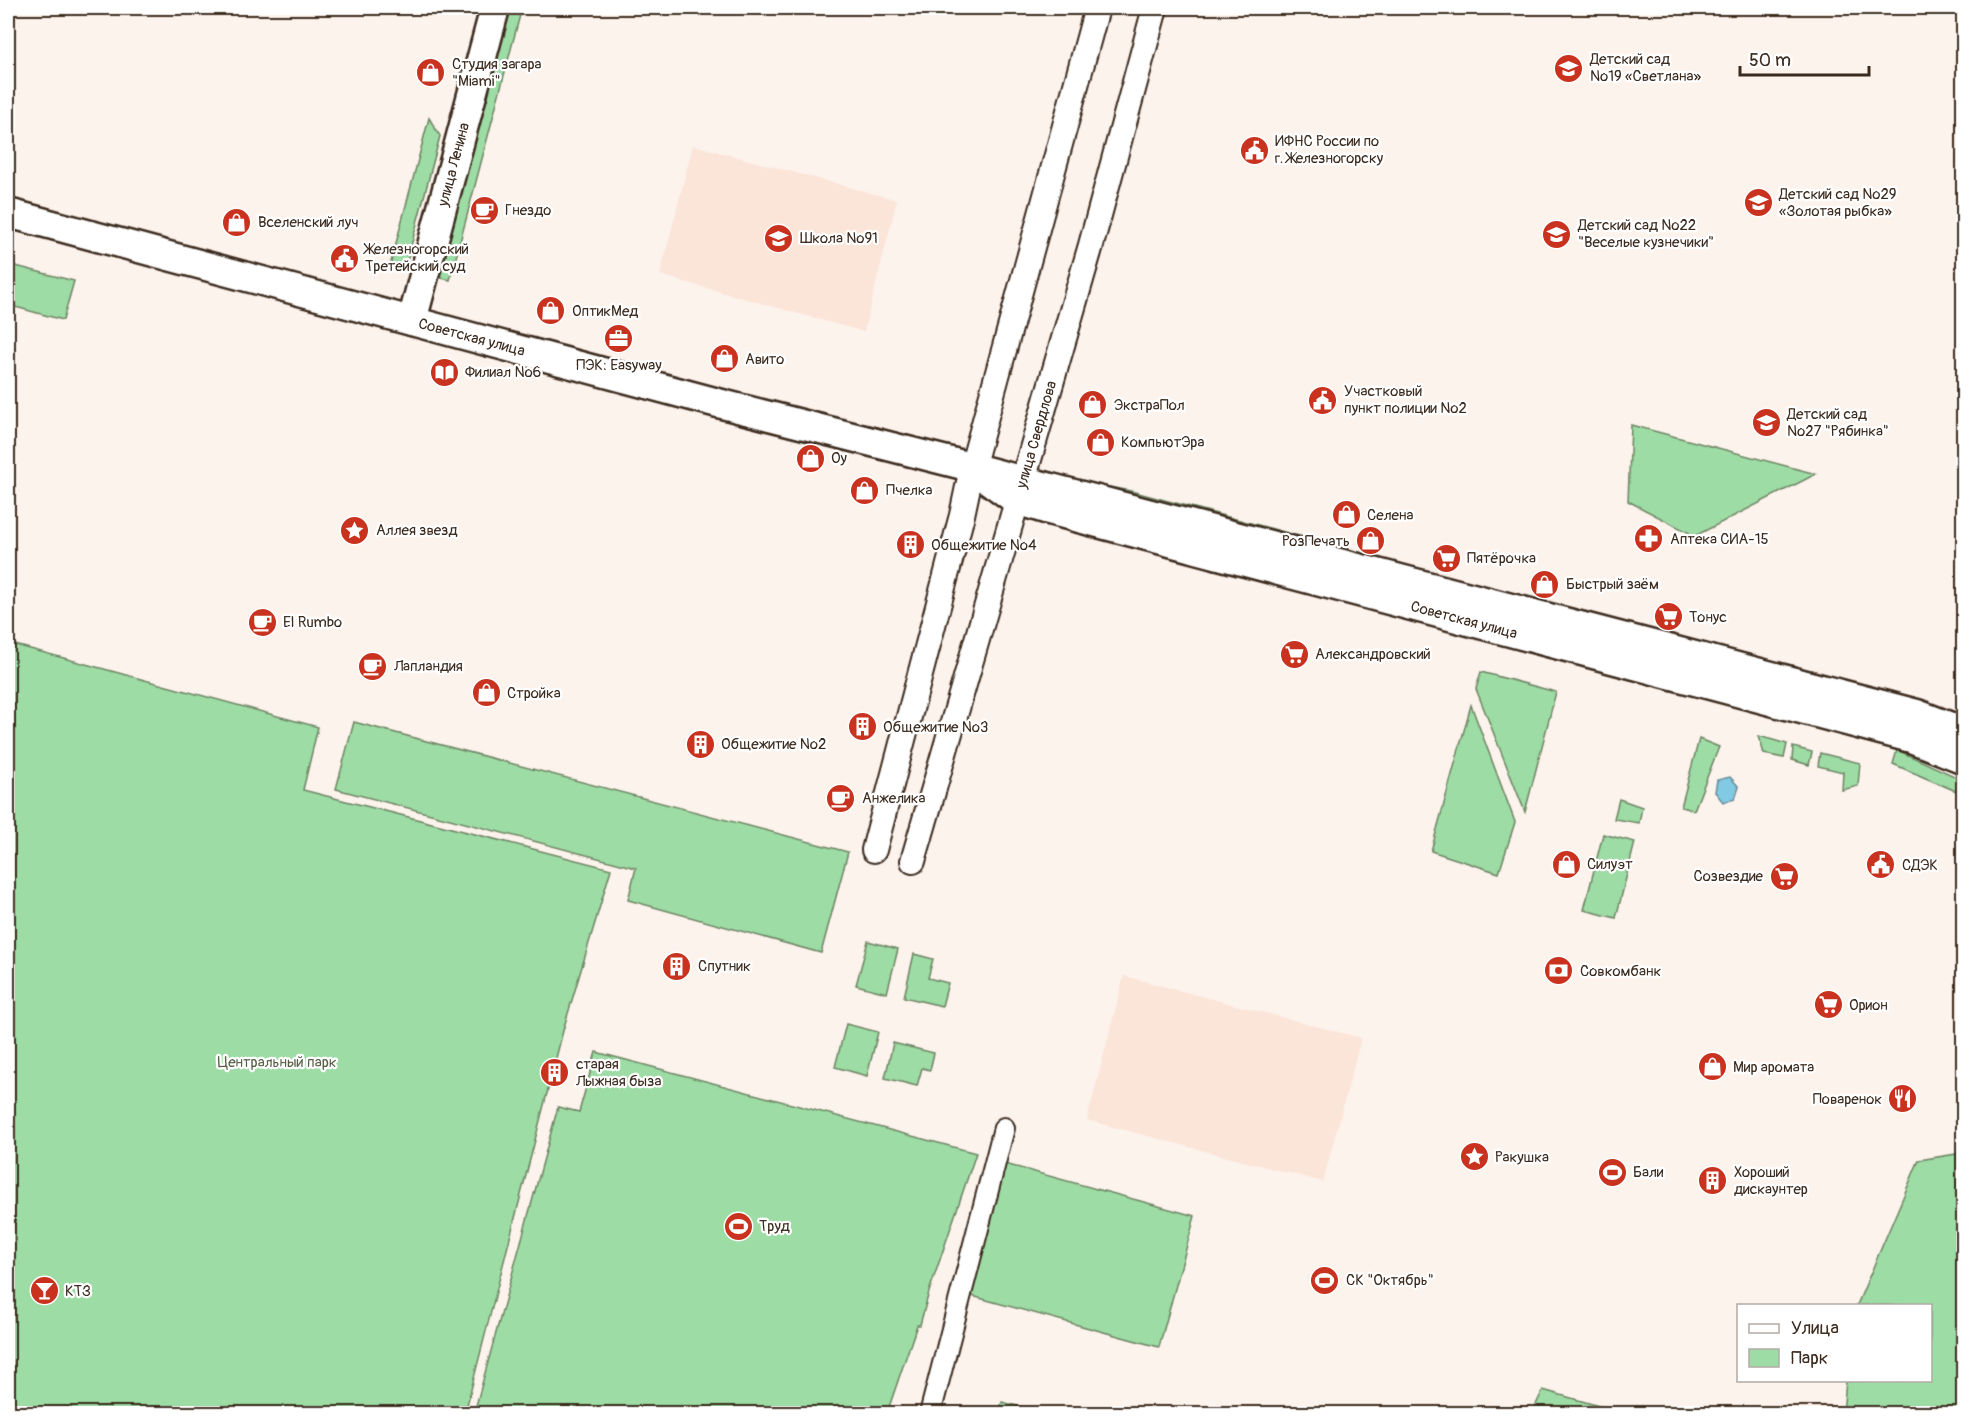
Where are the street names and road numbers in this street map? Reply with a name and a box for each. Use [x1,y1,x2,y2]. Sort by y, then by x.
street label: улица Ленина [434,121,474,209]
street label: Советская улица [416,314,527,361]
street label: улица Свердлова [1012,379,1061,492]
street label: Советская улица [1408,597,1519,644]

